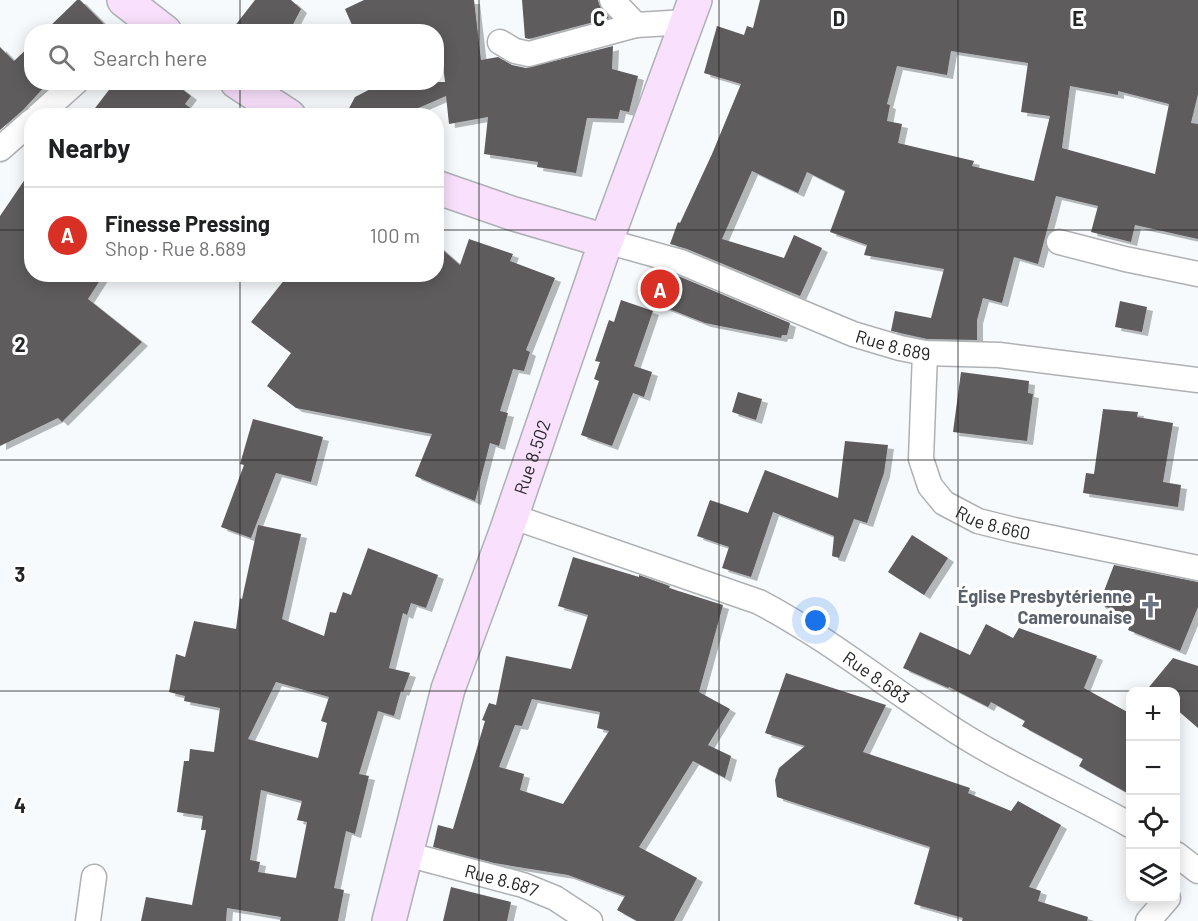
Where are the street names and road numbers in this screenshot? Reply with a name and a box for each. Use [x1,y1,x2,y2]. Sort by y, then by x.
street label: Rue 8.689 [853,324,931,364]
street label: Rue 8.502 [509,417,555,497]
street label: Rue 8.660 [952,500,1032,544]
street label: Rue 8.683 [839,646,914,708]
street label: Rue 8.687 [462,859,542,901]

